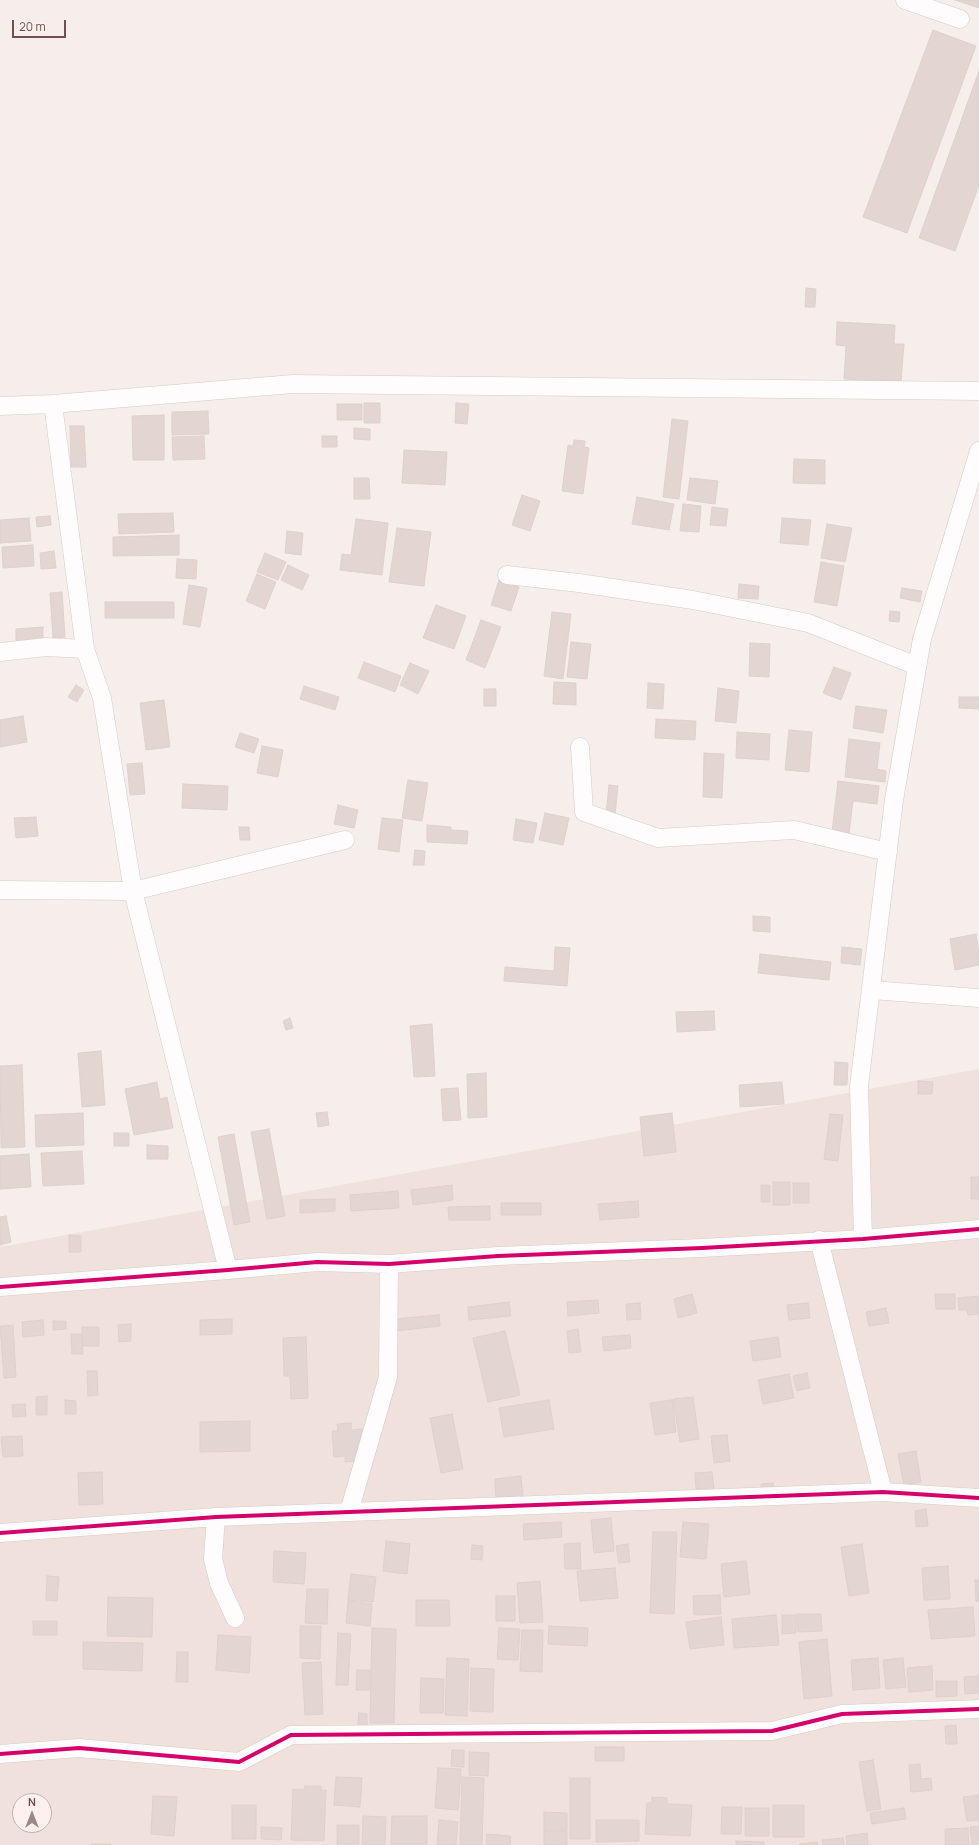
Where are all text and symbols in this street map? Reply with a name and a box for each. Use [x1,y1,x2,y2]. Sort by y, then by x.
scale bar [14,12,68,38]
text: 20 m [19,18,46,35]
north arrow [12,1793,52,1833]
text: N [28,1794,36,1809]

